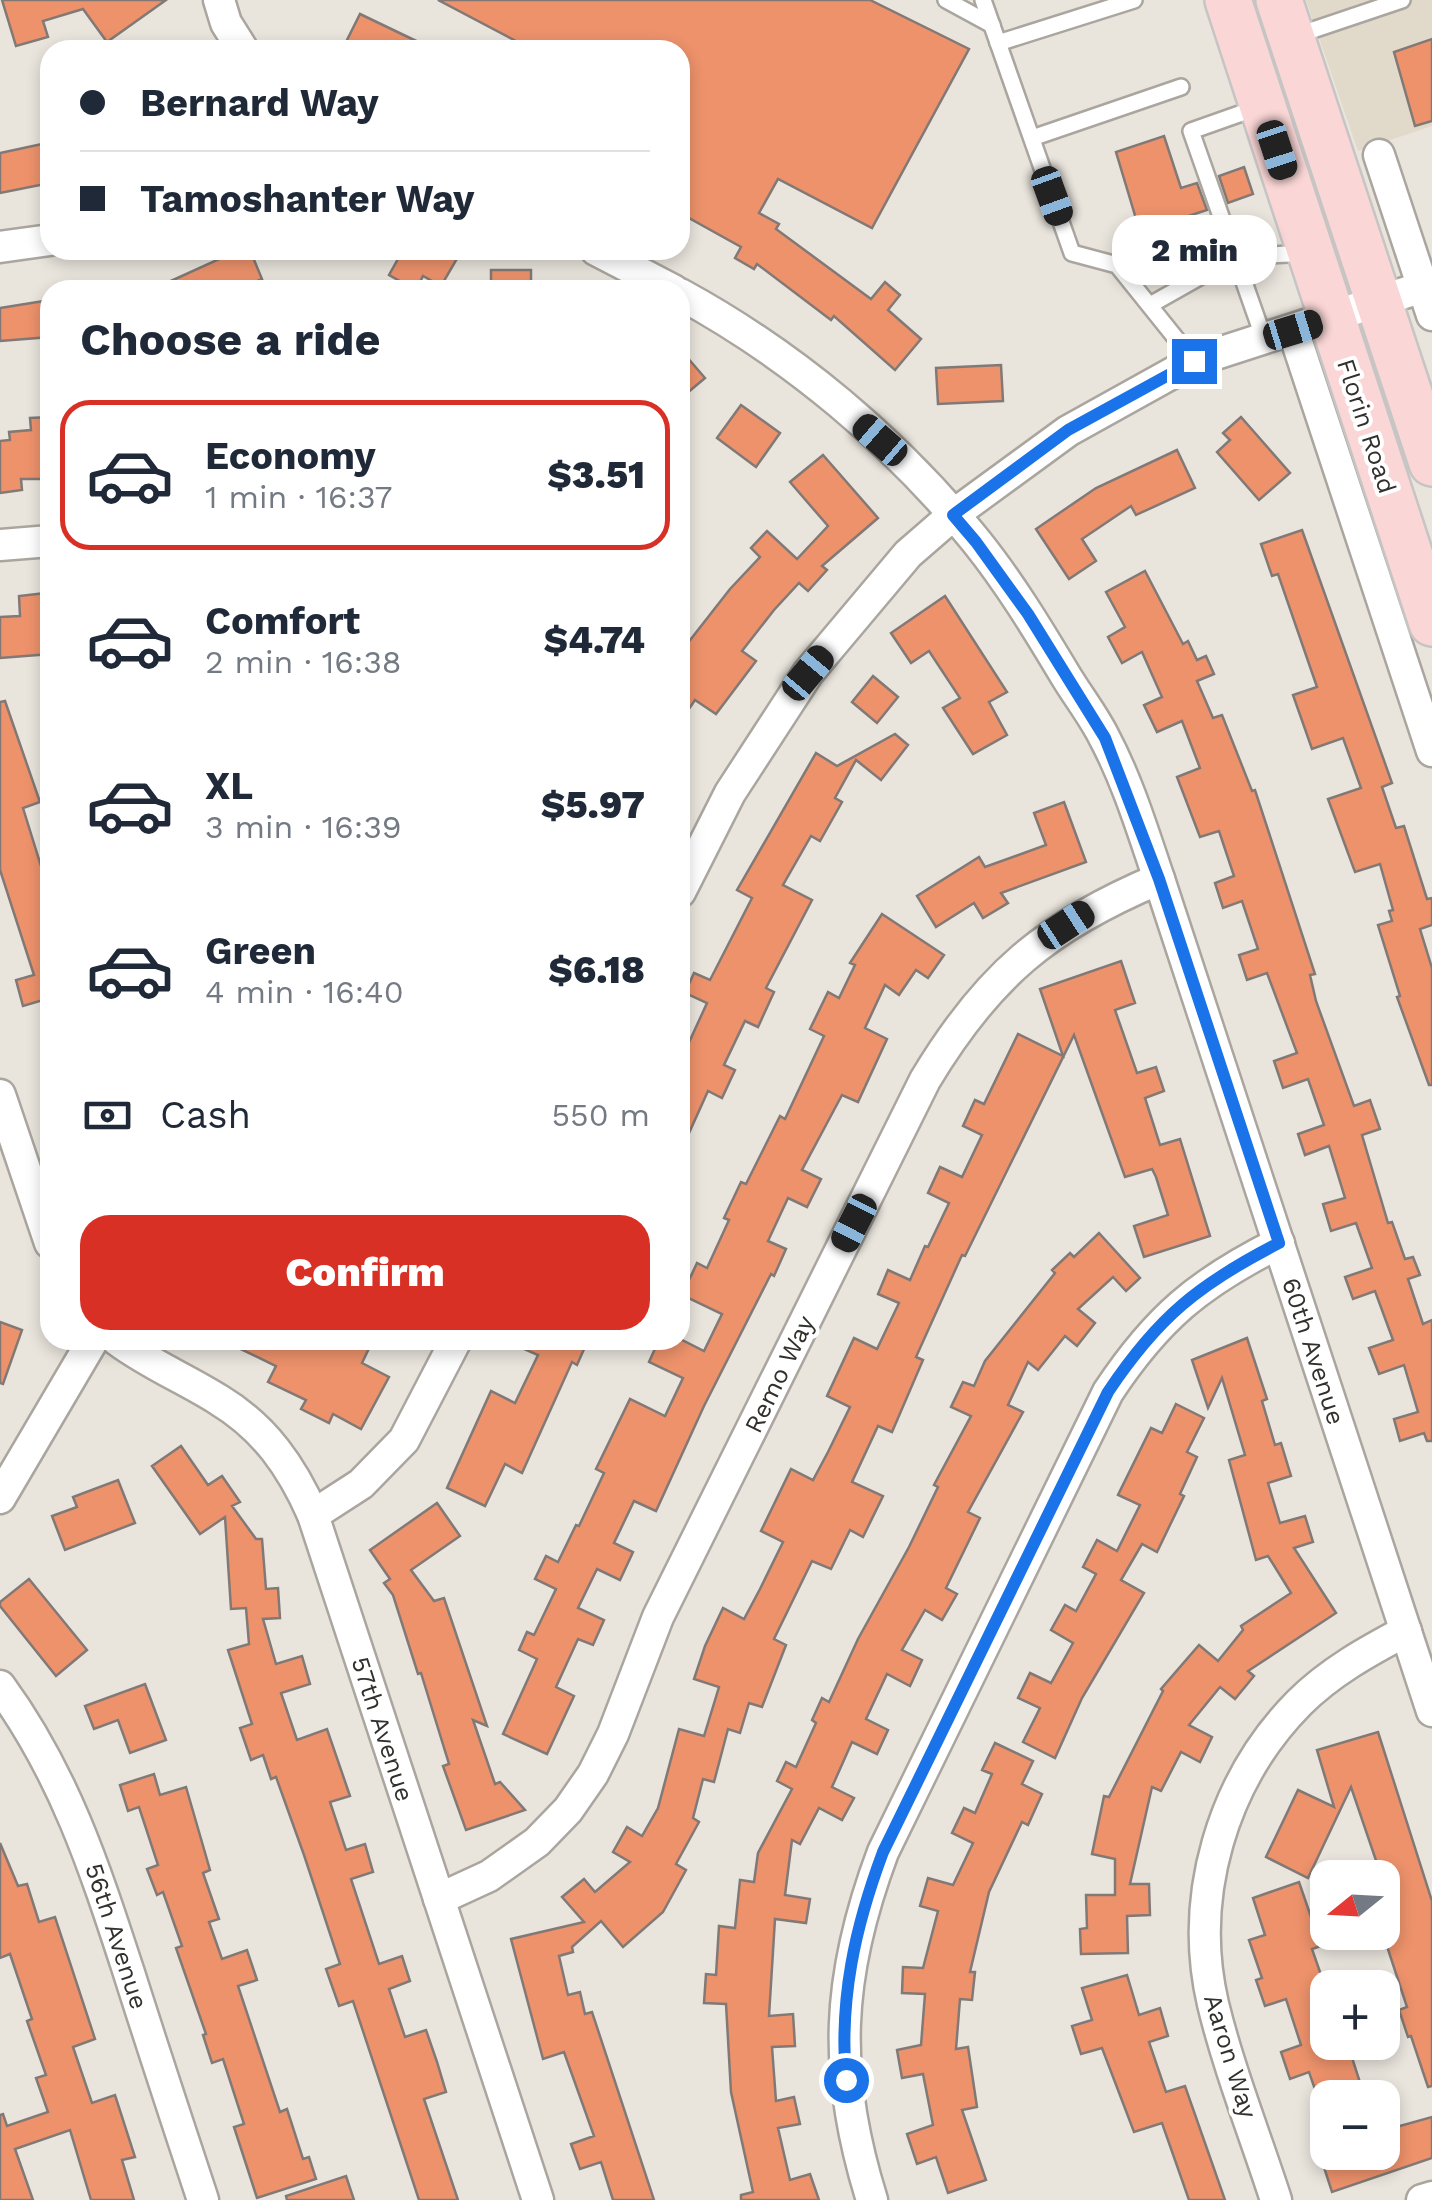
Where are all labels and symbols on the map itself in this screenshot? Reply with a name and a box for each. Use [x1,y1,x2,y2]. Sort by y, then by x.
car [1253,117,1301,183]
car [1028,163,1076,229]
callout: 2 min [1112,216,1276,286]
car [1260,307,1326,353]
route end [1172,339,1217,384]
street label: Florin Road [1331,355,1402,497]
car [848,409,912,471]
car [777,640,839,706]
car [1033,896,1099,954]
car [827,1189,881,1257]
street label: 60th Avenue [1276,1274,1351,1428]
street label: Remo Way [739,1311,820,1438]
street label: 57th Avenue [345,1653,420,1805]
street label: 56th Avenue [79,1860,154,2013]
north arrow [1310,1860,1400,1950]
street label: Aaron Way [1198,1991,1263,2122]
route start [824,2058,869,2103]

